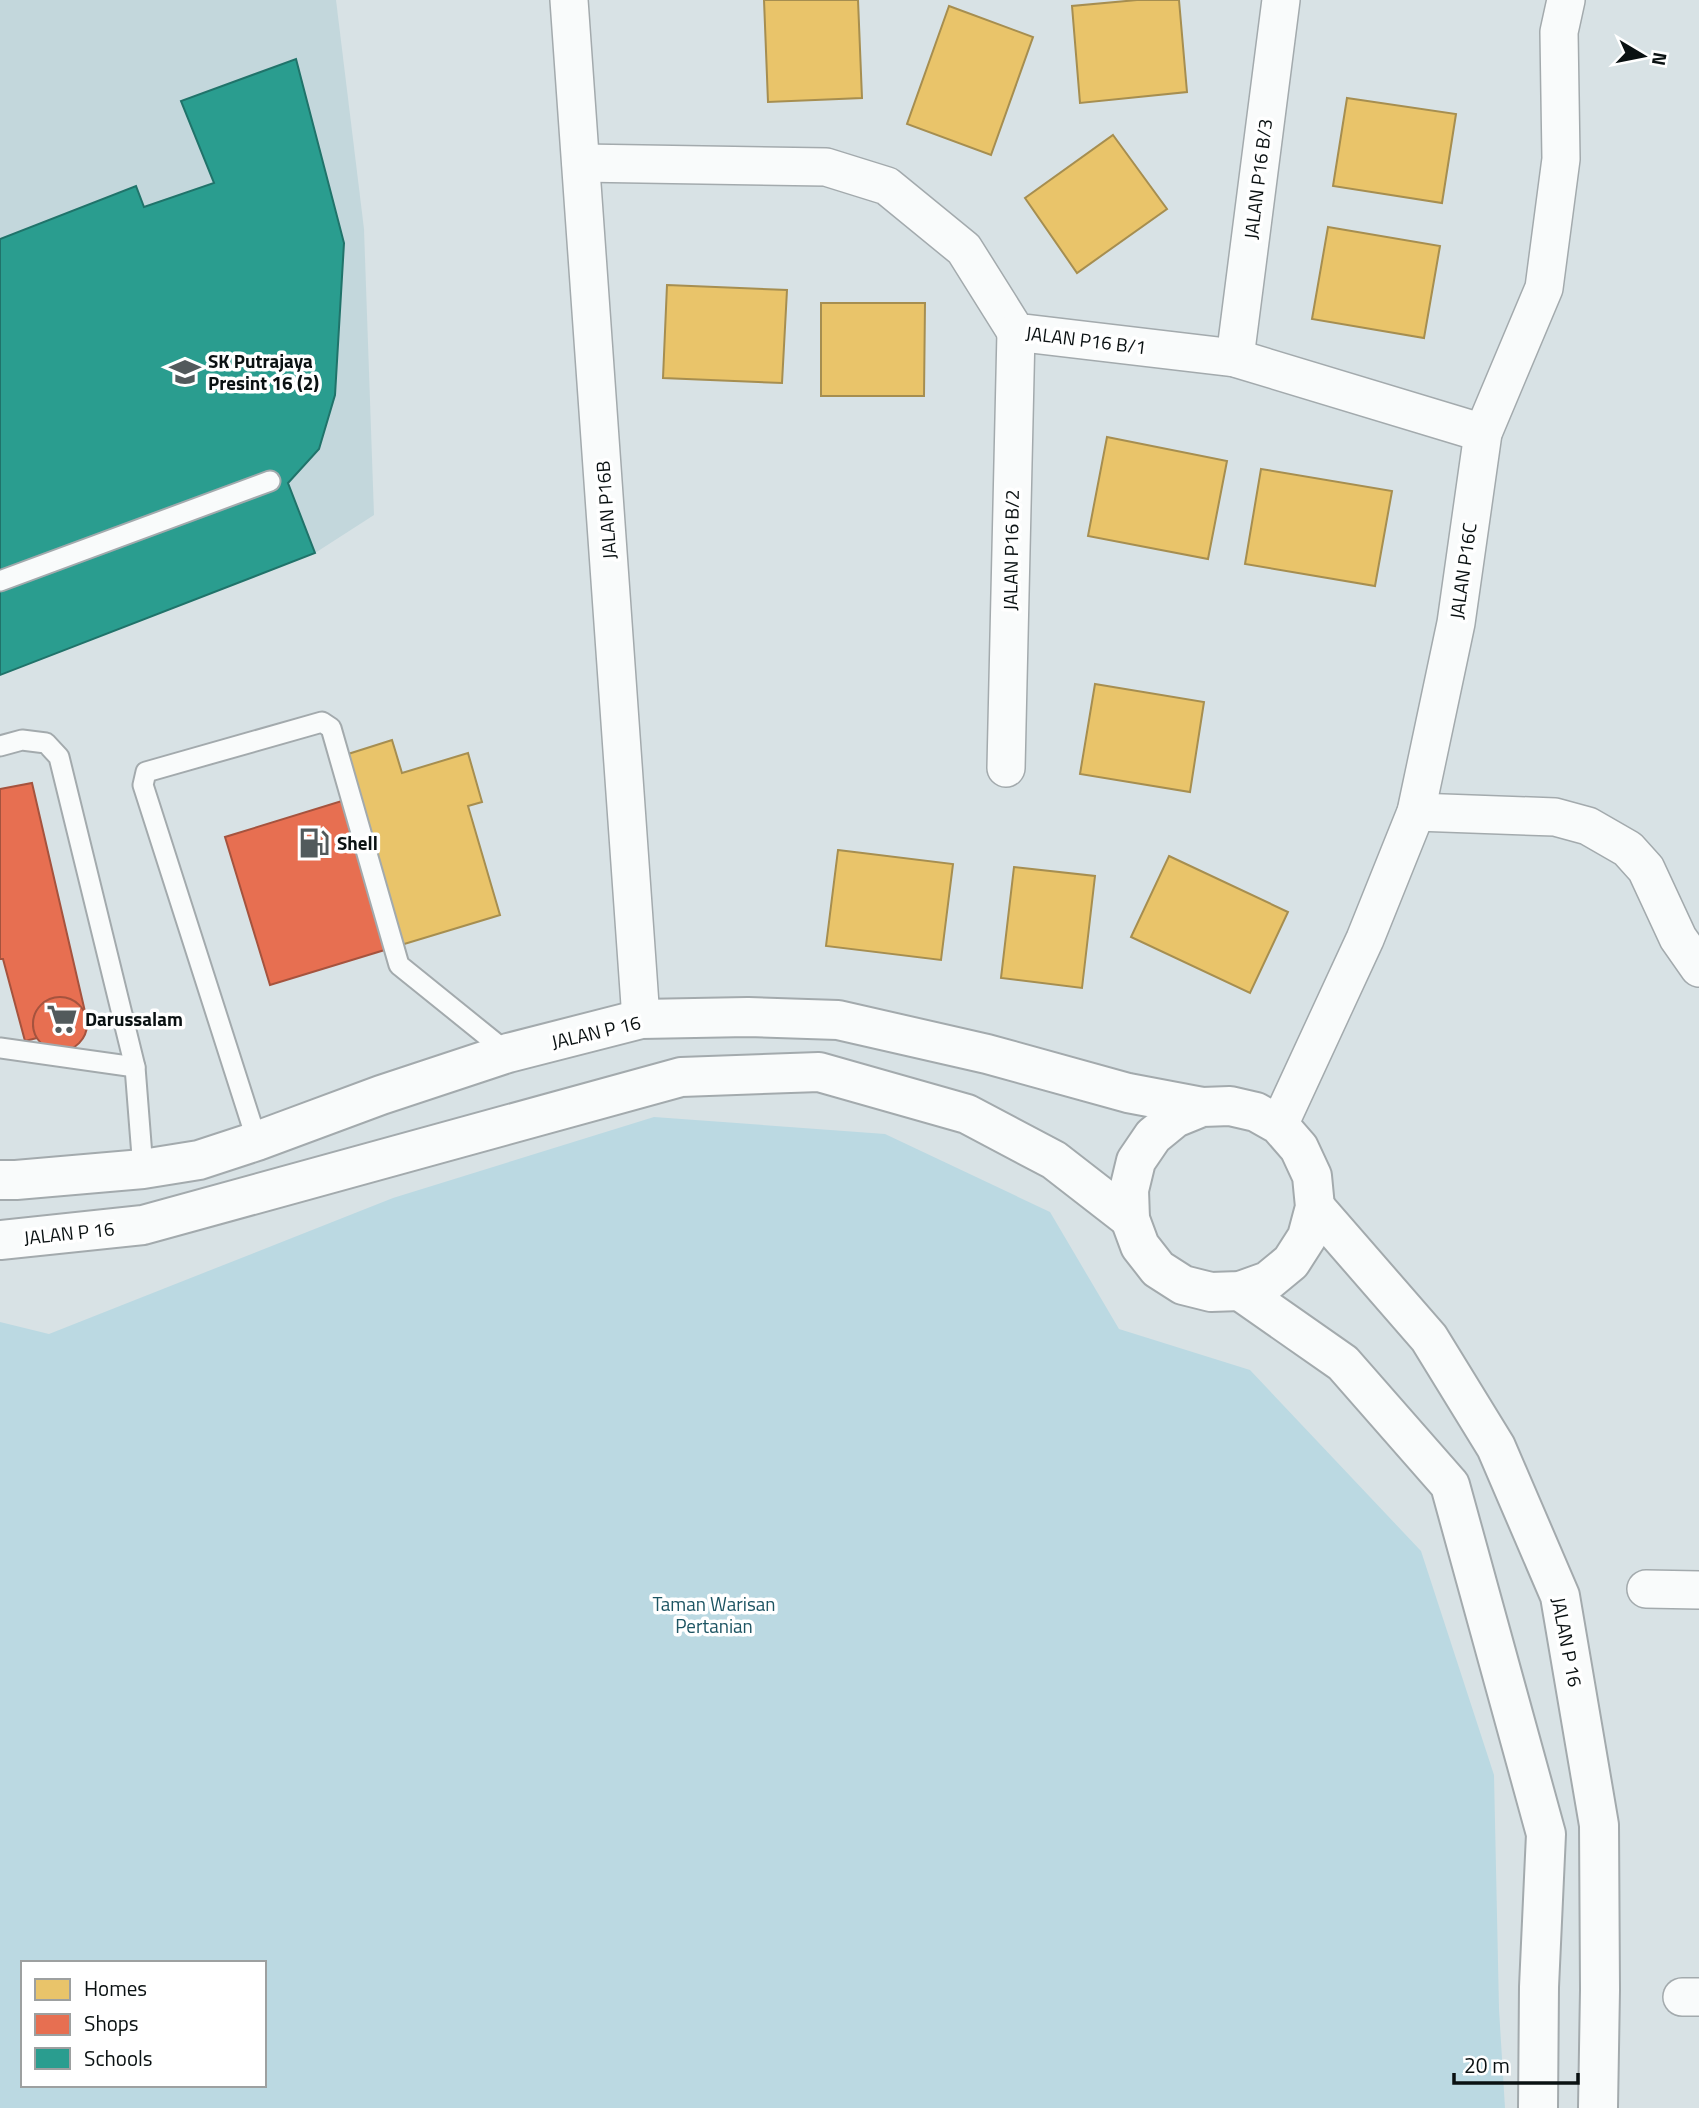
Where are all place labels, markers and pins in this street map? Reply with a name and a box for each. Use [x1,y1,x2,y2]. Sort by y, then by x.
place label: SK Putrajaya Presint 16 (2) [208,346,319,397]
school or university icon: SK Putrajaya Presint 16 (2) [168,355,202,389]
fuel station icon: Shell [297,826,331,860]
place label: Shell [337,828,378,857]
supermarket icon: Darussalam [45,1002,79,1036]
place label: Darussalam [85,1004,183,1033]

